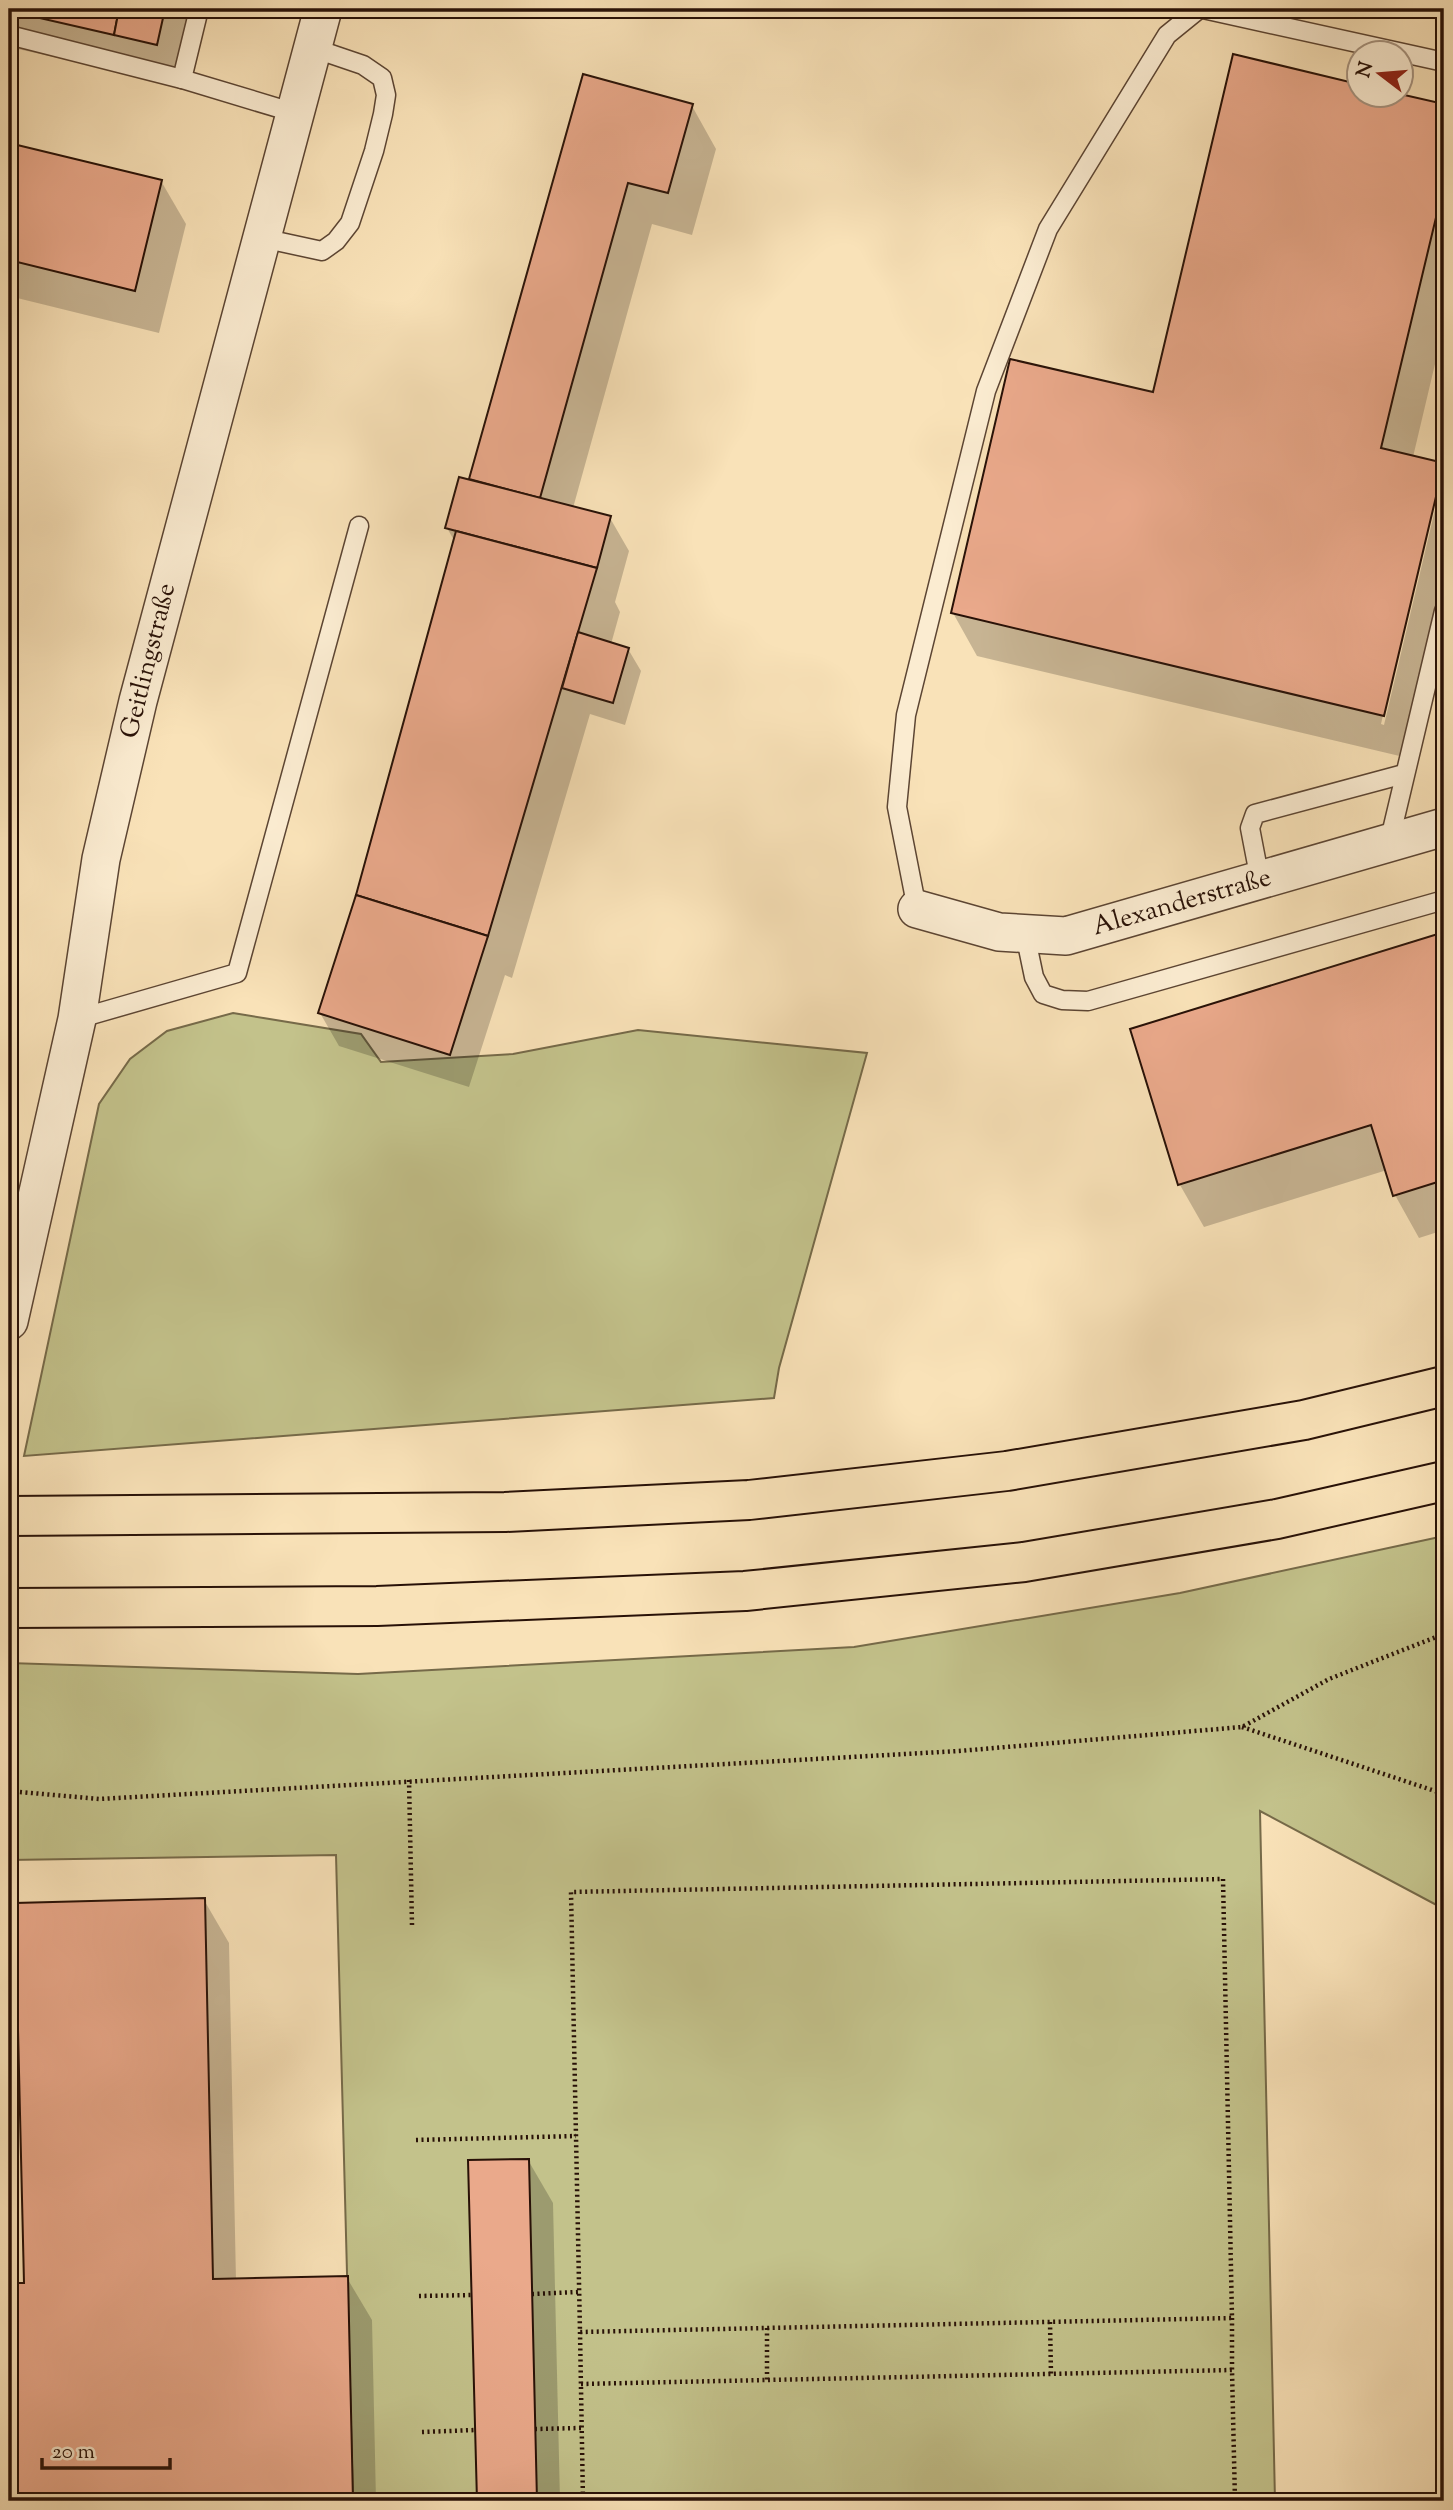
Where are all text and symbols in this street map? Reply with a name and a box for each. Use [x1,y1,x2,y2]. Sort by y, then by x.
north arrow [1344,38,1414,108]
text: N [1351,59,1381,81]
street label: Geitlingstraße [112,580,186,742]
street label: Alexanderstraße [1088,860,1276,946]
scale bar [42,2426,170,2470]
text: 20 m [52,2438,95,2468]

